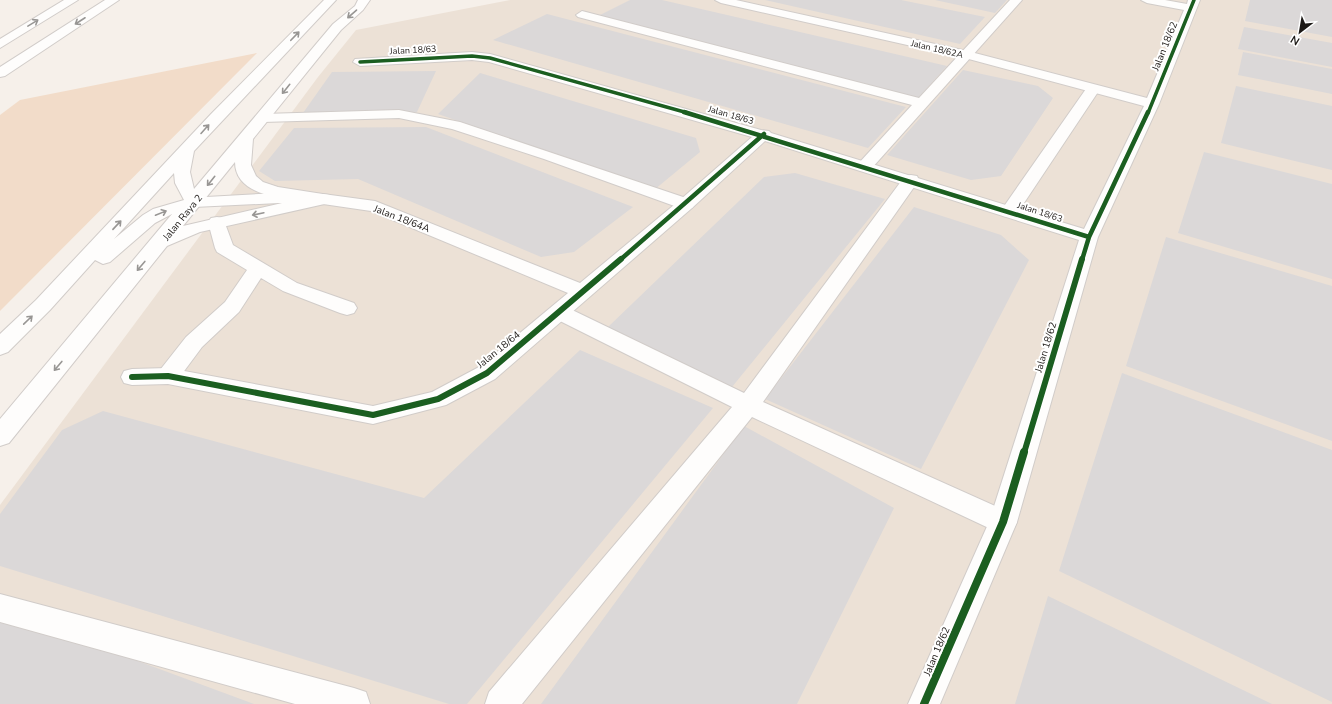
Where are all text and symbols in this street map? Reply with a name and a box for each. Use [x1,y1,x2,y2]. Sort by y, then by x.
one-way arrow [347,9,357,19]
north arrow [1280,12,1320,52]
one-way arrow [75,17,86,25]
one-way arrow [27,19,39,27]
street label: Jalan 18/62 [1148,20,1181,74]
one-way arrow [290,31,300,41]
text: N [1288,32,1302,49]
street label: Jalan 18/62A [909,37,965,61]
street label: Jalan 18/63 [388,43,437,57]
one-way arrow [282,84,291,95]
street label: Jalan 18/63 [706,103,755,127]
one-way arrow [200,125,209,135]
one-way arrow [206,176,215,187]
street label: Jalan Raya 2 [159,192,206,245]
street label: Jalan 18/63 [1015,199,1064,225]
street label: Jalan 18/64A [371,201,432,236]
one-way arrow [155,208,167,216]
one-way arrow [252,210,265,218]
one-way arrow [112,220,122,230]
one-way arrow [137,260,146,271]
one-way arrow [23,315,33,324]
street label: Jalan 18/62 [1031,320,1060,375]
street label: Jalan 18/64 [473,328,523,372]
one-way arrow [54,360,63,371]
street label: Jalan 18/62 [920,625,954,679]

